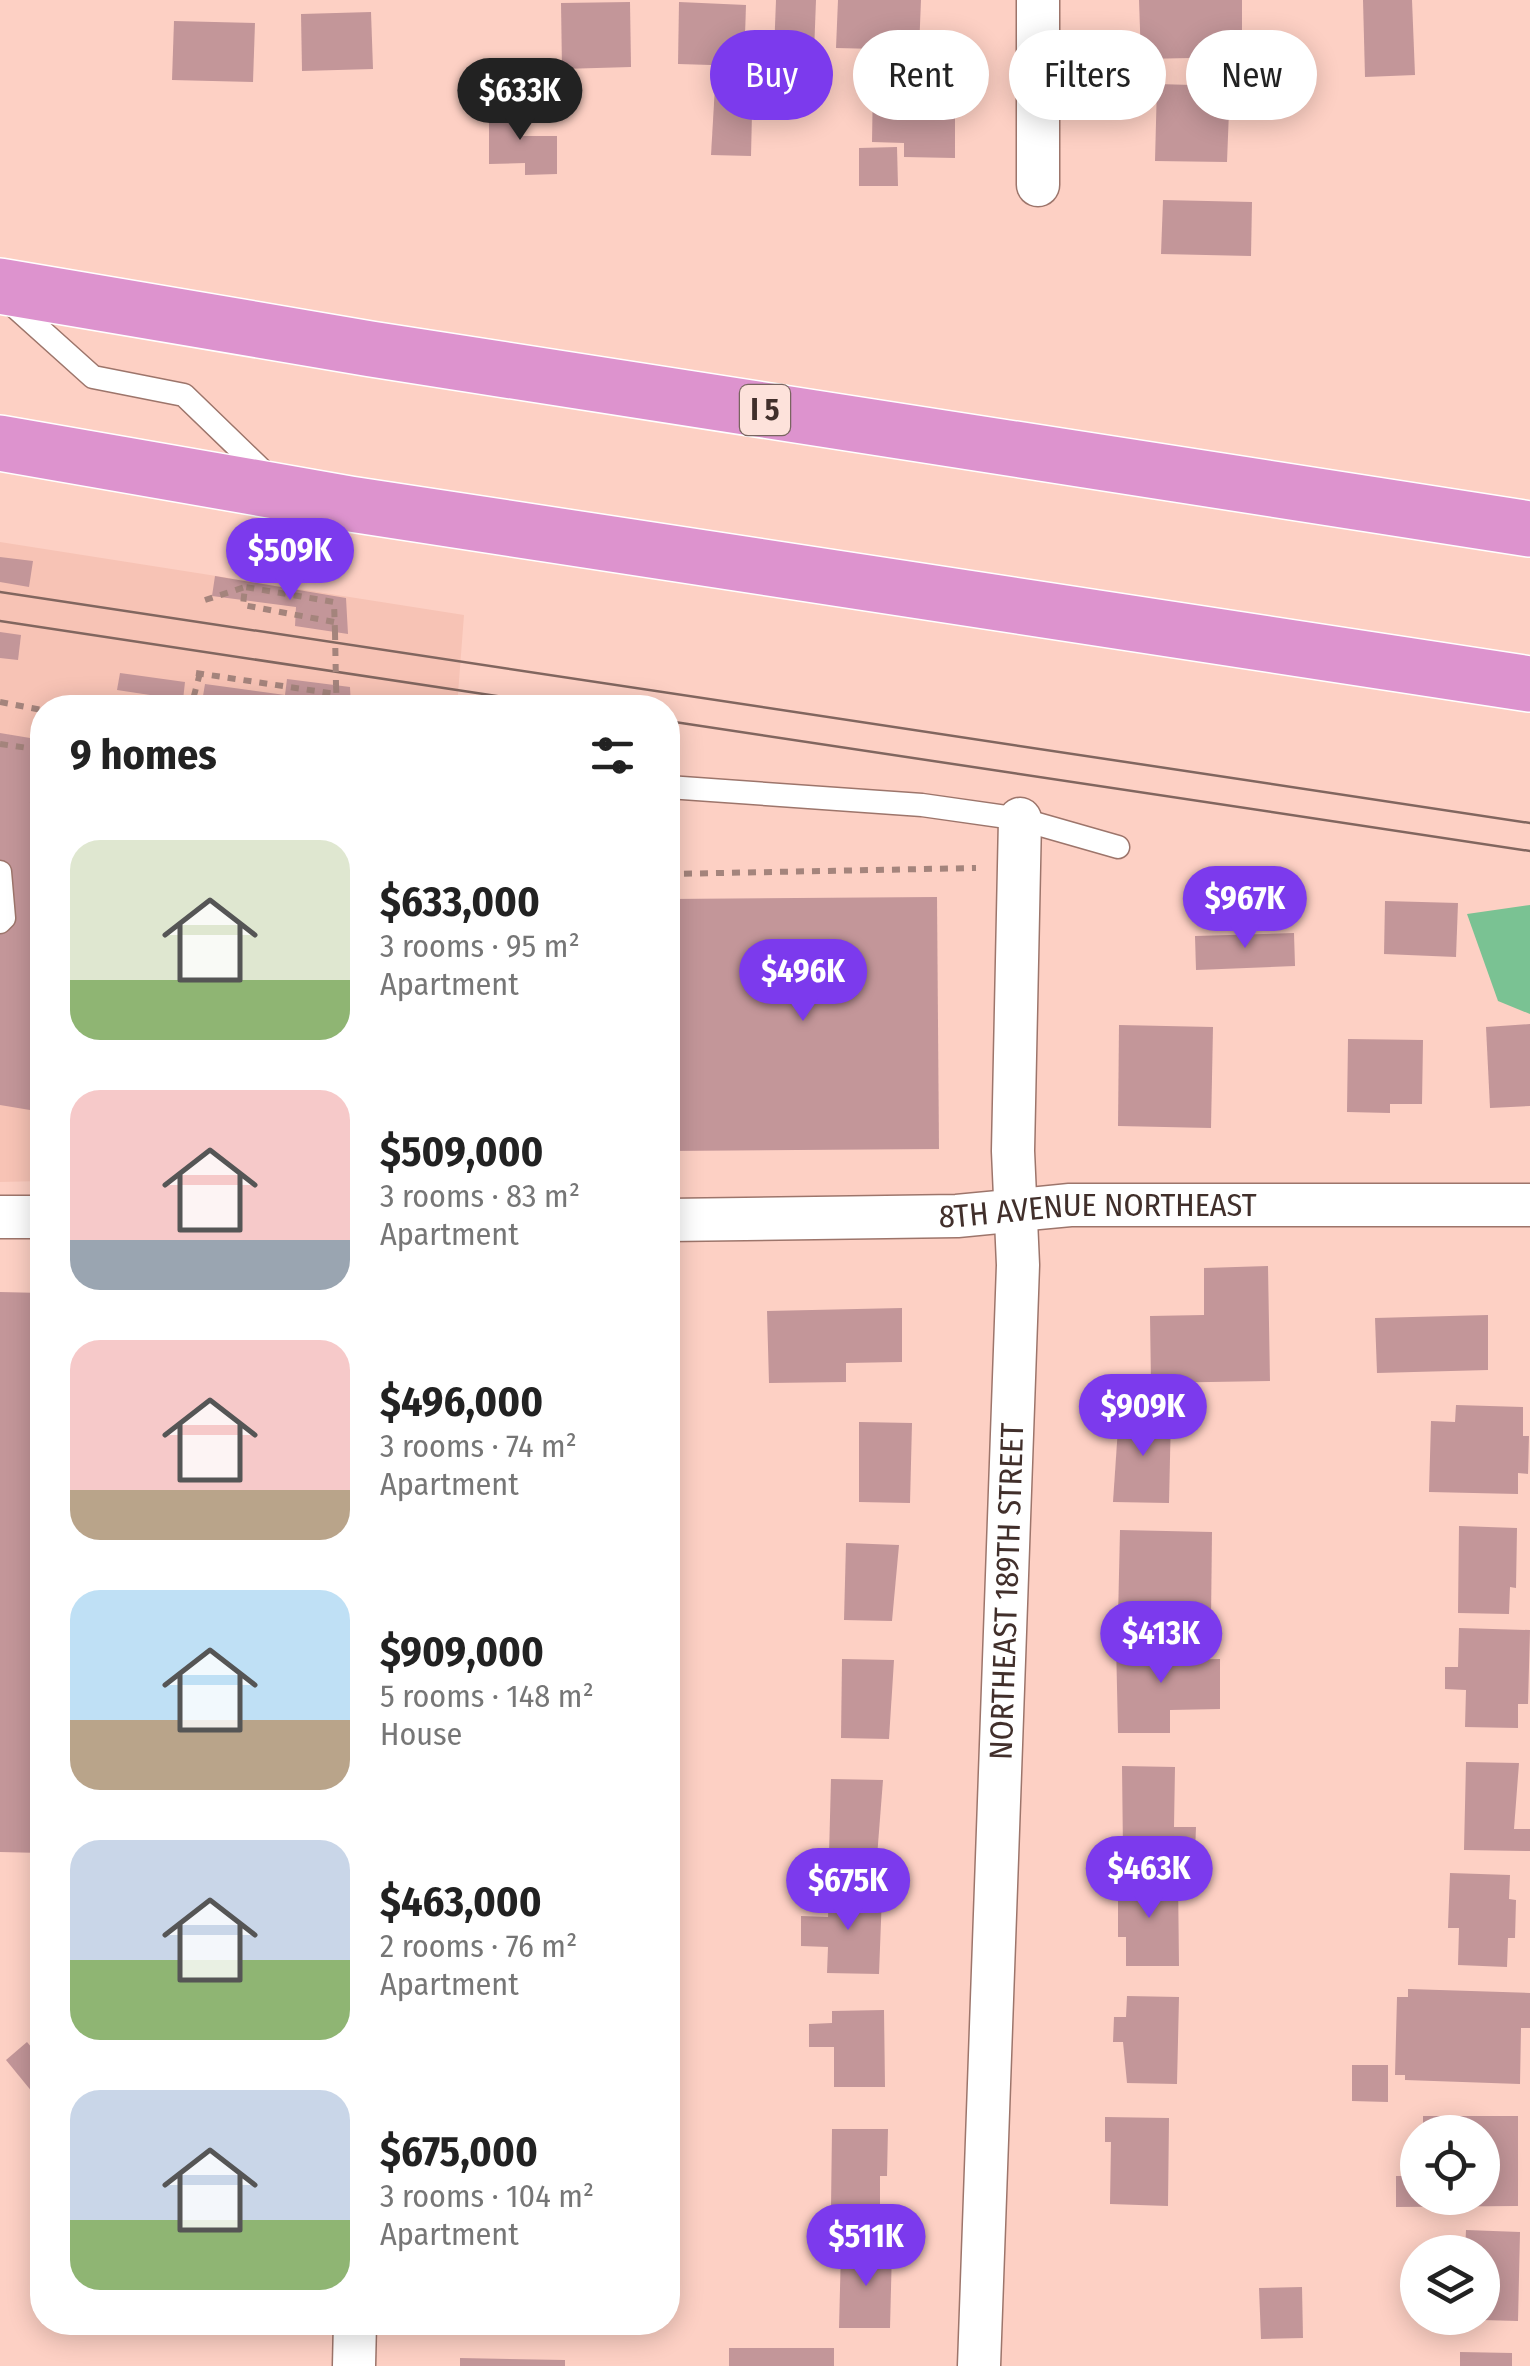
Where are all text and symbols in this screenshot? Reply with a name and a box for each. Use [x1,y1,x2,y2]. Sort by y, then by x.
chip: Buy [710,30,833,120]
chip: Rent [853,30,989,120]
chip: Filters [1009,30,1166,120]
chip: New [1186,30,1317,120]
pin: $633K [450,58,590,143]
text: $633K [479,71,561,109]
road number: I 5 [740,385,790,435]
pin: $509K [220,518,360,603]
text: $509K [248,531,332,569]
icon: filters [585,728,640,783]
text: 9 homes [70,730,217,780]
pin: $967K [1175,866,1315,951]
text: $633,000 [380,877,540,927]
text: $967K [1205,879,1285,917]
icon: home [150,880,270,1000]
text: 3 rooms · 95 m² [380,927,580,965]
pin: $496K [733,939,873,1024]
text: $496K [761,952,845,990]
text: Apartment [380,965,519,1003]
text: $509,000 [380,1127,544,1177]
icon: home [150,1130,270,1250]
text: 3 rooms · 83 m² [380,1177,580,1215]
street label: 8TH AVENUE NORTHEAST [939,1186,1257,1235]
text: Apartment [380,1215,519,1253]
pin: $909K [1073,1374,1213,1459]
text: $496,000 [380,1377,543,1427]
icon: home [150,1380,270,1500]
text: $909K [1101,1387,1185,1425]
street label: NORTHEAST 189TH STREET [981,1422,1031,1761]
text: 3 rooms · 74 m² [380,1427,577,1465]
text: Apartment [380,1465,519,1503]
pin: $413K [1091,1601,1231,1686]
text: $413K [1122,1614,1200,1652]
text: $909,000 [380,1627,544,1677]
icon: home [150,1630,270,1750]
text: 5 rooms · 148 m² [380,1677,594,1715]
text: House [380,1715,462,1753]
pin: $463K [1079,1836,1219,1921]
pin: $675K [778,1848,918,1933]
text: $463K [1108,1849,1190,1887]
text: $675K [808,1861,888,1899]
text: $463,000 [380,1877,542,1927]
icon: home [150,1880,270,2000]
text: 2 rooms · 76 m² [380,1927,577,1965]
text: Apartment [380,1965,519,2003]
map controls [1400,2115,1500,2335]
button: locate [1400,2115,1500,2215]
text: $675,000 [380,2127,538,2177]
icon: home [150,2130,270,2250]
text: 3 rooms · 104 m² [380,2177,594,2215]
pin: $511K [796,2204,936,2289]
text: Apartment [380,2215,519,2253]
text: $511K [828,2217,904,2255]
button: layers [1400,2235,1500,2335]

